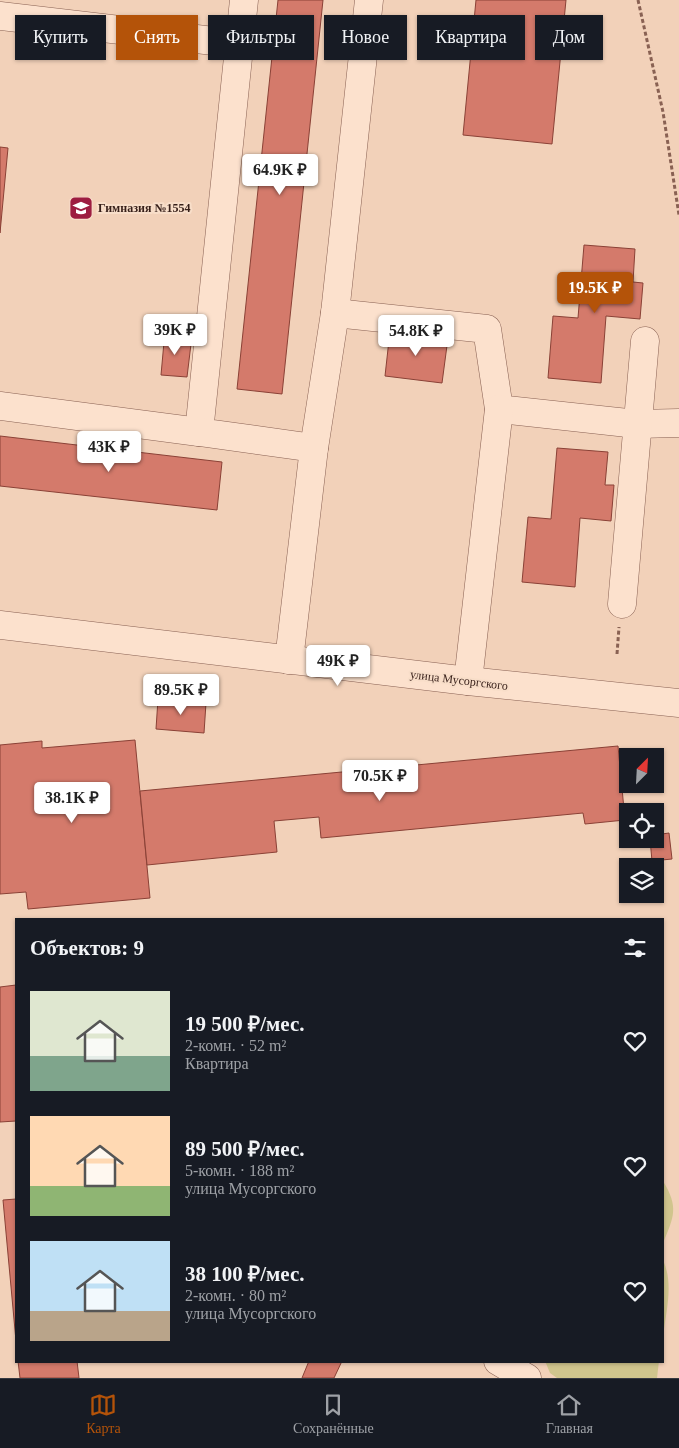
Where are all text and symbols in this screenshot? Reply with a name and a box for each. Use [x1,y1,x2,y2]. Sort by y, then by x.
chip: Купить [15,15,106,60]
chip: Снять [116,15,198,60]
chip: Фильтры [208,15,314,60]
chip: Новое [324,15,407,60]
chip: Квартира [417,15,525,60]
chip: Дом [535,15,603,60]
pin: 64.9K ₽ [234,154,326,196]
text: 64.9K ₽ [253,161,307,178]
school or university icon: Гимназия №1554 [68,195,94,221]
place label: Гимназия №1554 [98,201,190,215]
pin: 19.5K ₽ [549,272,641,314]
text: 19.5K ₽ [568,279,622,296]
pin: 39K ₽ [140,314,210,356]
pin: 54.8K ₽ [370,314,462,357]
text: 39K ₽ [154,321,196,338]
text: 54.8K ₽ [389,322,443,339]
pin: 43K ₽ [74,430,144,473]
text: 43K ₽ [88,438,130,455]
pin: 49K ₽ [303,644,373,687]
text: 49K ₽ [317,652,359,669]
street label: улица Мусоргского [409,667,509,693]
pin: 89.5K ₽ [135,674,227,716]
text: 89.5K ₽ [154,681,208,698]
north arrow [619,748,664,792]
map controls [619,748,664,903]
pin: 70.5K ₽ [334,760,426,802]
text: 70.5K ₽ [353,767,407,784]
pin: 38.1K ₽ [26,782,118,824]
text: 38.1K ₽ [45,789,99,806]
button: locate [619,803,664,848]
button: layers [619,858,664,903]
icon: filters [621,934,649,962]
text: Объектов: 9 [30,936,144,960]
icon: home [70,1011,130,1071]
text: 19 500 ₽/мес. [185,1012,305,1036]
icon: heart [621,1027,649,1055]
text: 2-комн. · 52 m² [185,1037,286,1054]
text: Квартира [185,1055,249,1072]
icon: home [70,1136,130,1196]
text: 89 500 ₽/мес. [185,1137,305,1161]
icon: heart [621,1152,649,1180]
text: 5-комн. · 188 m² [185,1162,294,1179]
text: улица Мусоргского [185,1180,316,1197]
icon: home [70,1261,130,1321]
text: 38 100 ₽/мес. [185,1262,305,1286]
icon: heart [621,1277,649,1305]
text: 2-комн. · 80 m² [185,1287,286,1304]
text: улица Мусоргского [185,1305,316,1322]
tab: Карта [86,1391,121,1437]
tab: Сохранённые [293,1391,374,1437]
tab: Главная [546,1391,593,1437]

